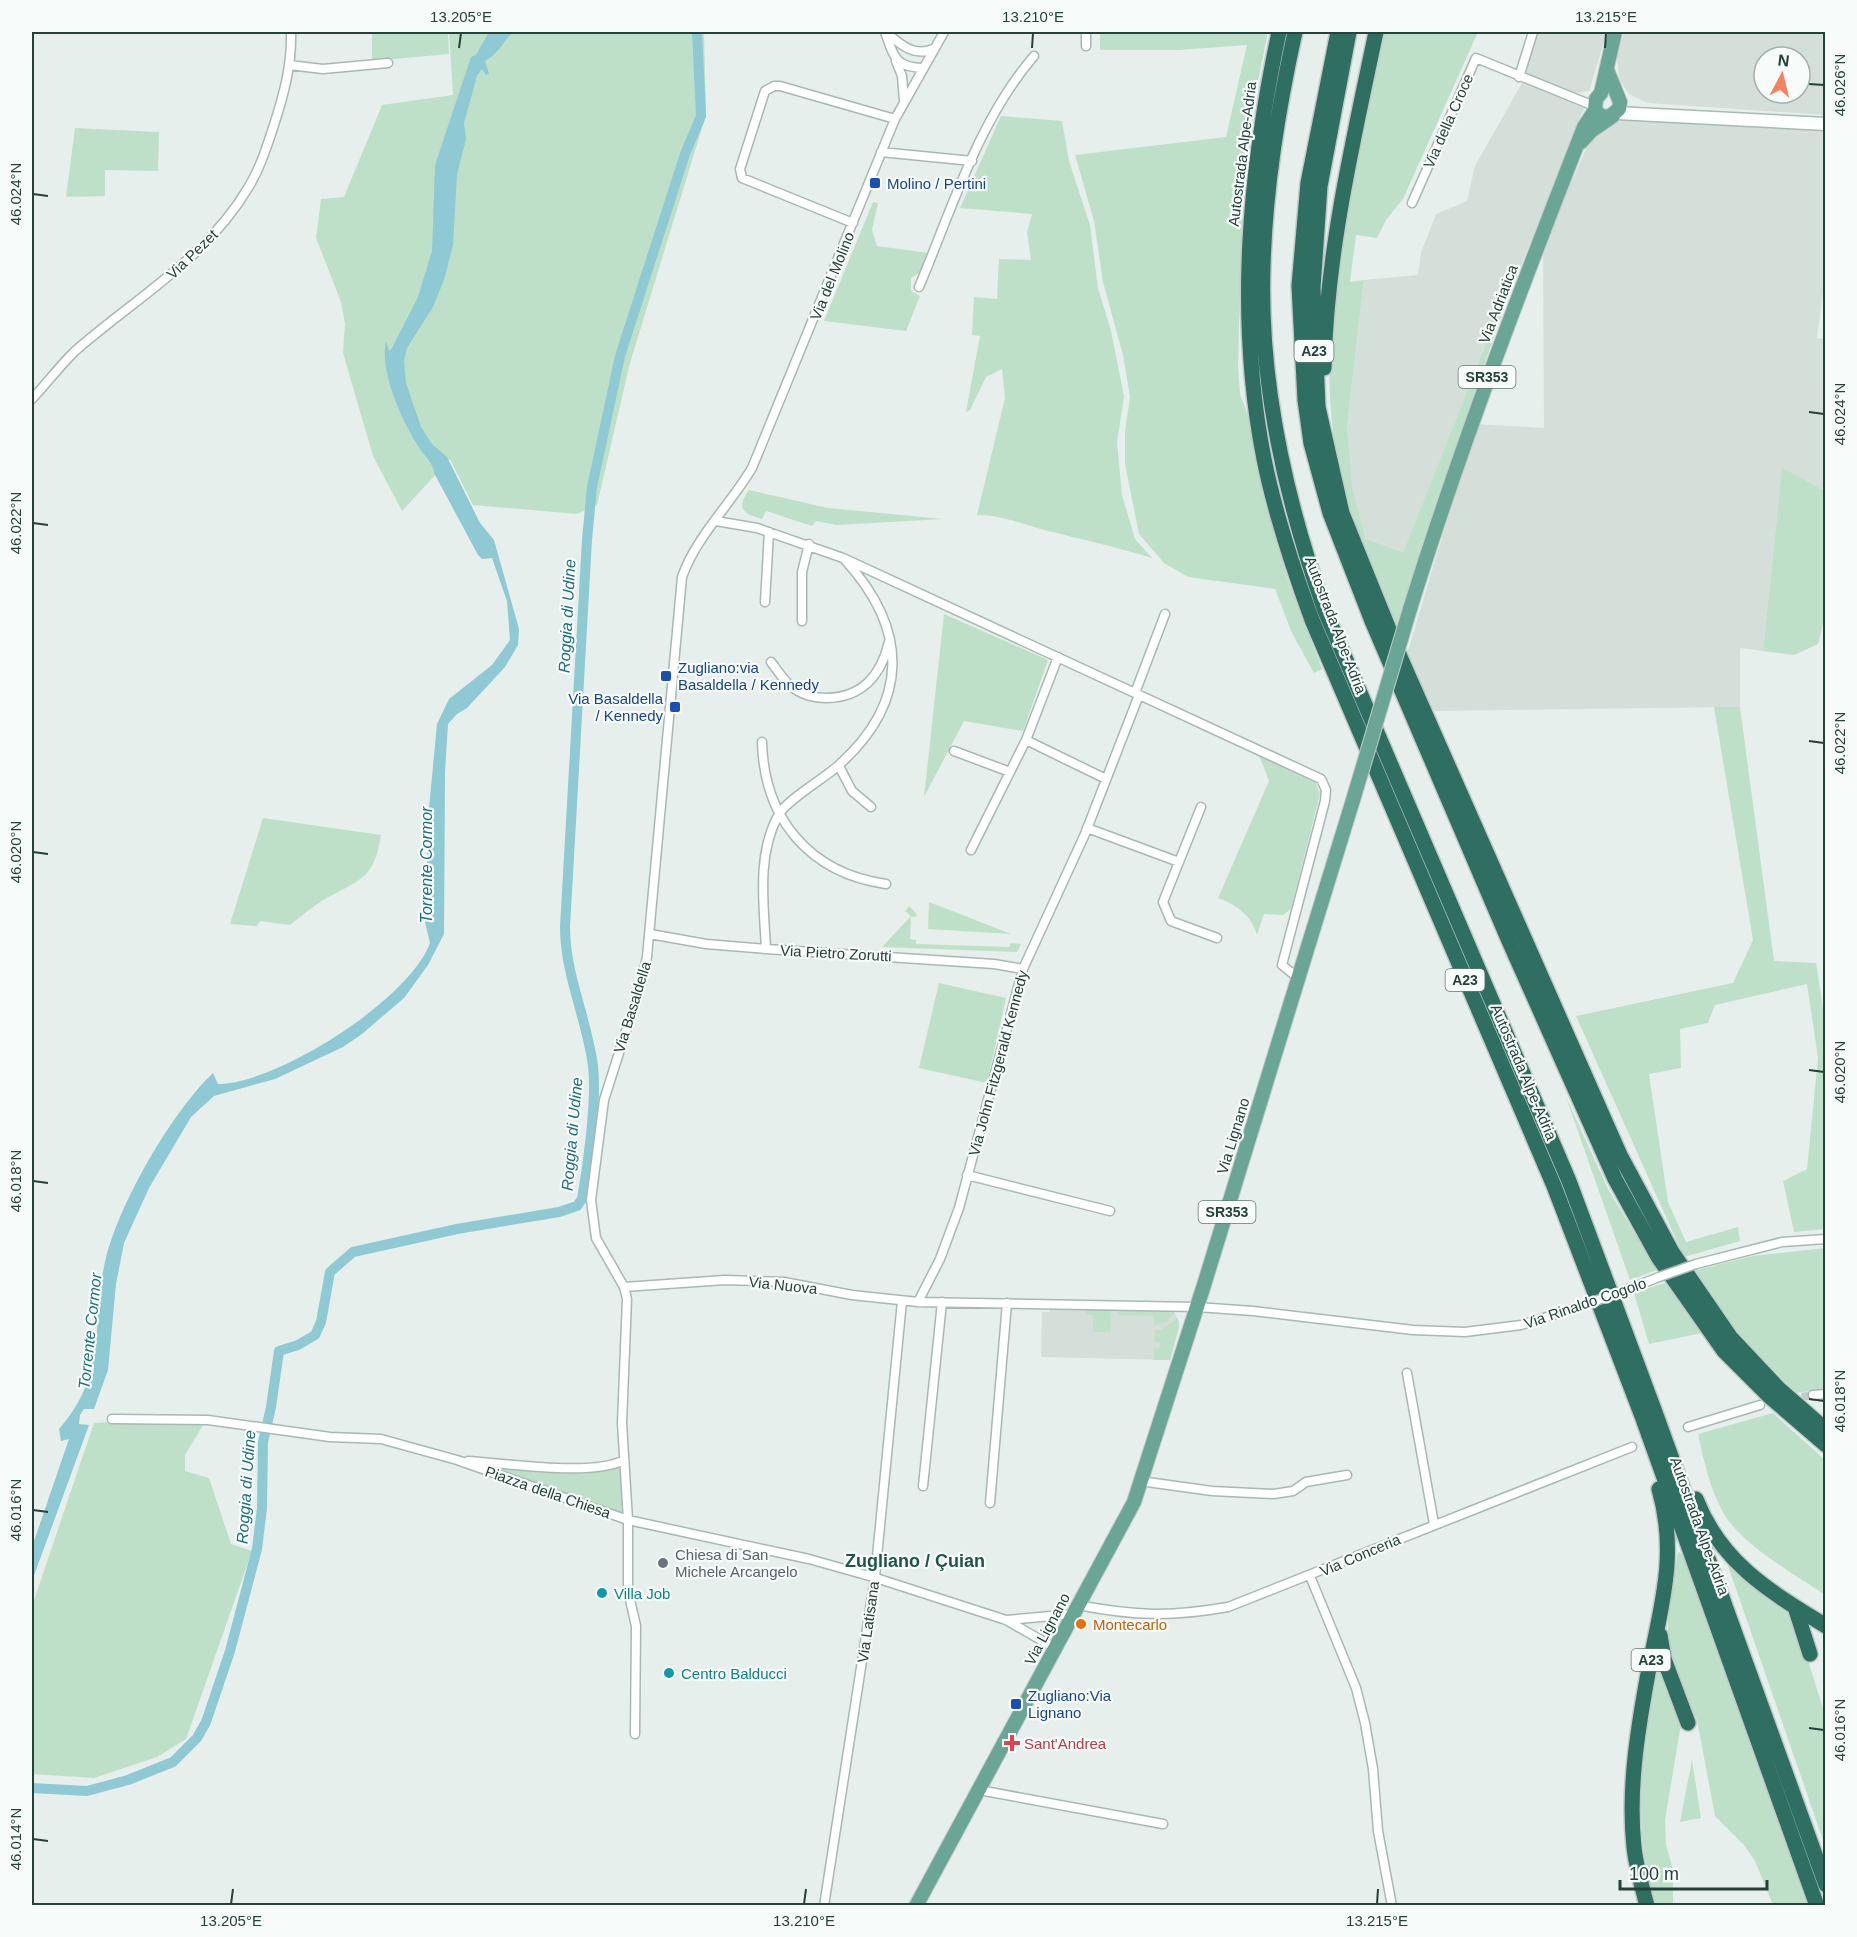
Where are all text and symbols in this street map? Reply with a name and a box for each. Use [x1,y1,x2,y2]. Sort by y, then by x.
text: 13.205°E [430,8,492,25]
text: 13.210°E [1002,8,1064,25]
text: 13.215°E [1575,8,1637,25]
north arrow [1752,45,1812,105]
text: N [1777,51,1791,70]
text: 46.026°N [1831,54,1848,116]
street label: Via della Croce [1420,71,1476,171]
street label: Autostrada Alpe-Adria [1225,80,1259,227]
text: 46.024°N [7,163,24,225]
place label: Molino / Pertini [887,175,986,192]
marker: Molino / Pertini [868,176,882,190]
street label: Via Pezet [163,225,221,282]
street label: Via del Molino [807,229,857,323]
street label: Via Adriatica [1475,262,1521,346]
road number: A23 [1294,340,1334,362]
road number: SR353 [1458,366,1516,388]
text: 46.024°N [1831,383,1848,445]
text: 46.022°N [7,492,24,554]
street label: Autostrada Alpe-Adria [1302,554,1370,697]
water label: Roggia di Udine [556,559,578,673]
place label: Zugliano:via Basaldella / Kennedy [678,659,819,693]
marker: Zugliano:via Basaldella / Kennedy [659,669,673,683]
place label: Via Basaldella / Kennedy [568,690,664,724]
marker: Via Basaldella / Kennedy [668,700,682,714]
text: 46.022°N [1831,712,1848,774]
water label: Torrente Cormor [418,806,435,923]
text: 46.020°N [7,821,24,883]
street label: Via Pietro Zorutti [780,942,892,964]
street label: Via Basaldella [610,959,654,1055]
street label: Via John Fitzgerald Kennedy [965,968,1031,1158]
road number: A23 [1446,969,1484,991]
street label: Autostrada Alpe-Adria [1488,1002,1561,1143]
text: 46.020°N [1831,1041,1848,1103]
water label: Roggia di Udine [559,1076,585,1191]
street label: Via Lignano [1213,1096,1253,1176]
text: 46.018°N [7,1150,24,1212]
road number: SR353 [1198,1201,1256,1223]
water label: Torrente Cormor [75,1271,105,1390]
street label: Via Nuova [748,1273,819,1297]
street label: Via Rinaldo Cogolo [1522,1274,1648,1332]
text: 46.018°N [1831,1370,1848,1432]
water label: Roggia di Udine [234,1430,258,1544]
street label: Autostrada Alpe-Adria [1667,1455,1733,1598]
street label: Piazza della Chiesa [483,1463,614,1522]
text: 46.016°N [7,1479,24,1541]
street label: Via Conceria [1317,1530,1403,1580]
place label: Chiesa di San Michele Arcangelo [675,1546,798,1580]
district label: Zugliano / Çuian [845,1551,985,1571]
marker: Chiesa di San Michele Arcangelo [656,1556,670,1570]
street label: Via Latisana [854,1579,882,1664]
place label: Villa Job [614,1585,670,1602]
marker: Villa Job [595,1586,609,1600]
street label: Via Lignano [1021,1590,1073,1668]
place label: Montecarlo [1093,1616,1167,1633]
marker: Montecarlo [1074,1617,1088,1631]
road number: A23 [1632,1649,1670,1671]
place label: Centro Balducci [681,1665,787,1682]
marker: Centro Balducci [662,1666,676,1680]
place label: Zugliano:Via Lignano [1028,1687,1112,1721]
marker: Zugliano:Via Lignano [1009,1697,1023,1711]
text: 46.016°N [1831,1699,1848,1761]
place label: Sant'Andrea [1024,1735,1107,1752]
marker: Sant'Andrea [1005,1736,1019,1750]
text: 46.014°N [7,1808,24,1870]
scale bar [1620,1853,1767,1891]
text: 100 m [1629,1864,1679,1884]
text: 13.205°E [200,1912,262,1929]
text: 13.210°E [773,1912,835,1929]
text: 13.215°E [1346,1912,1408,1929]

